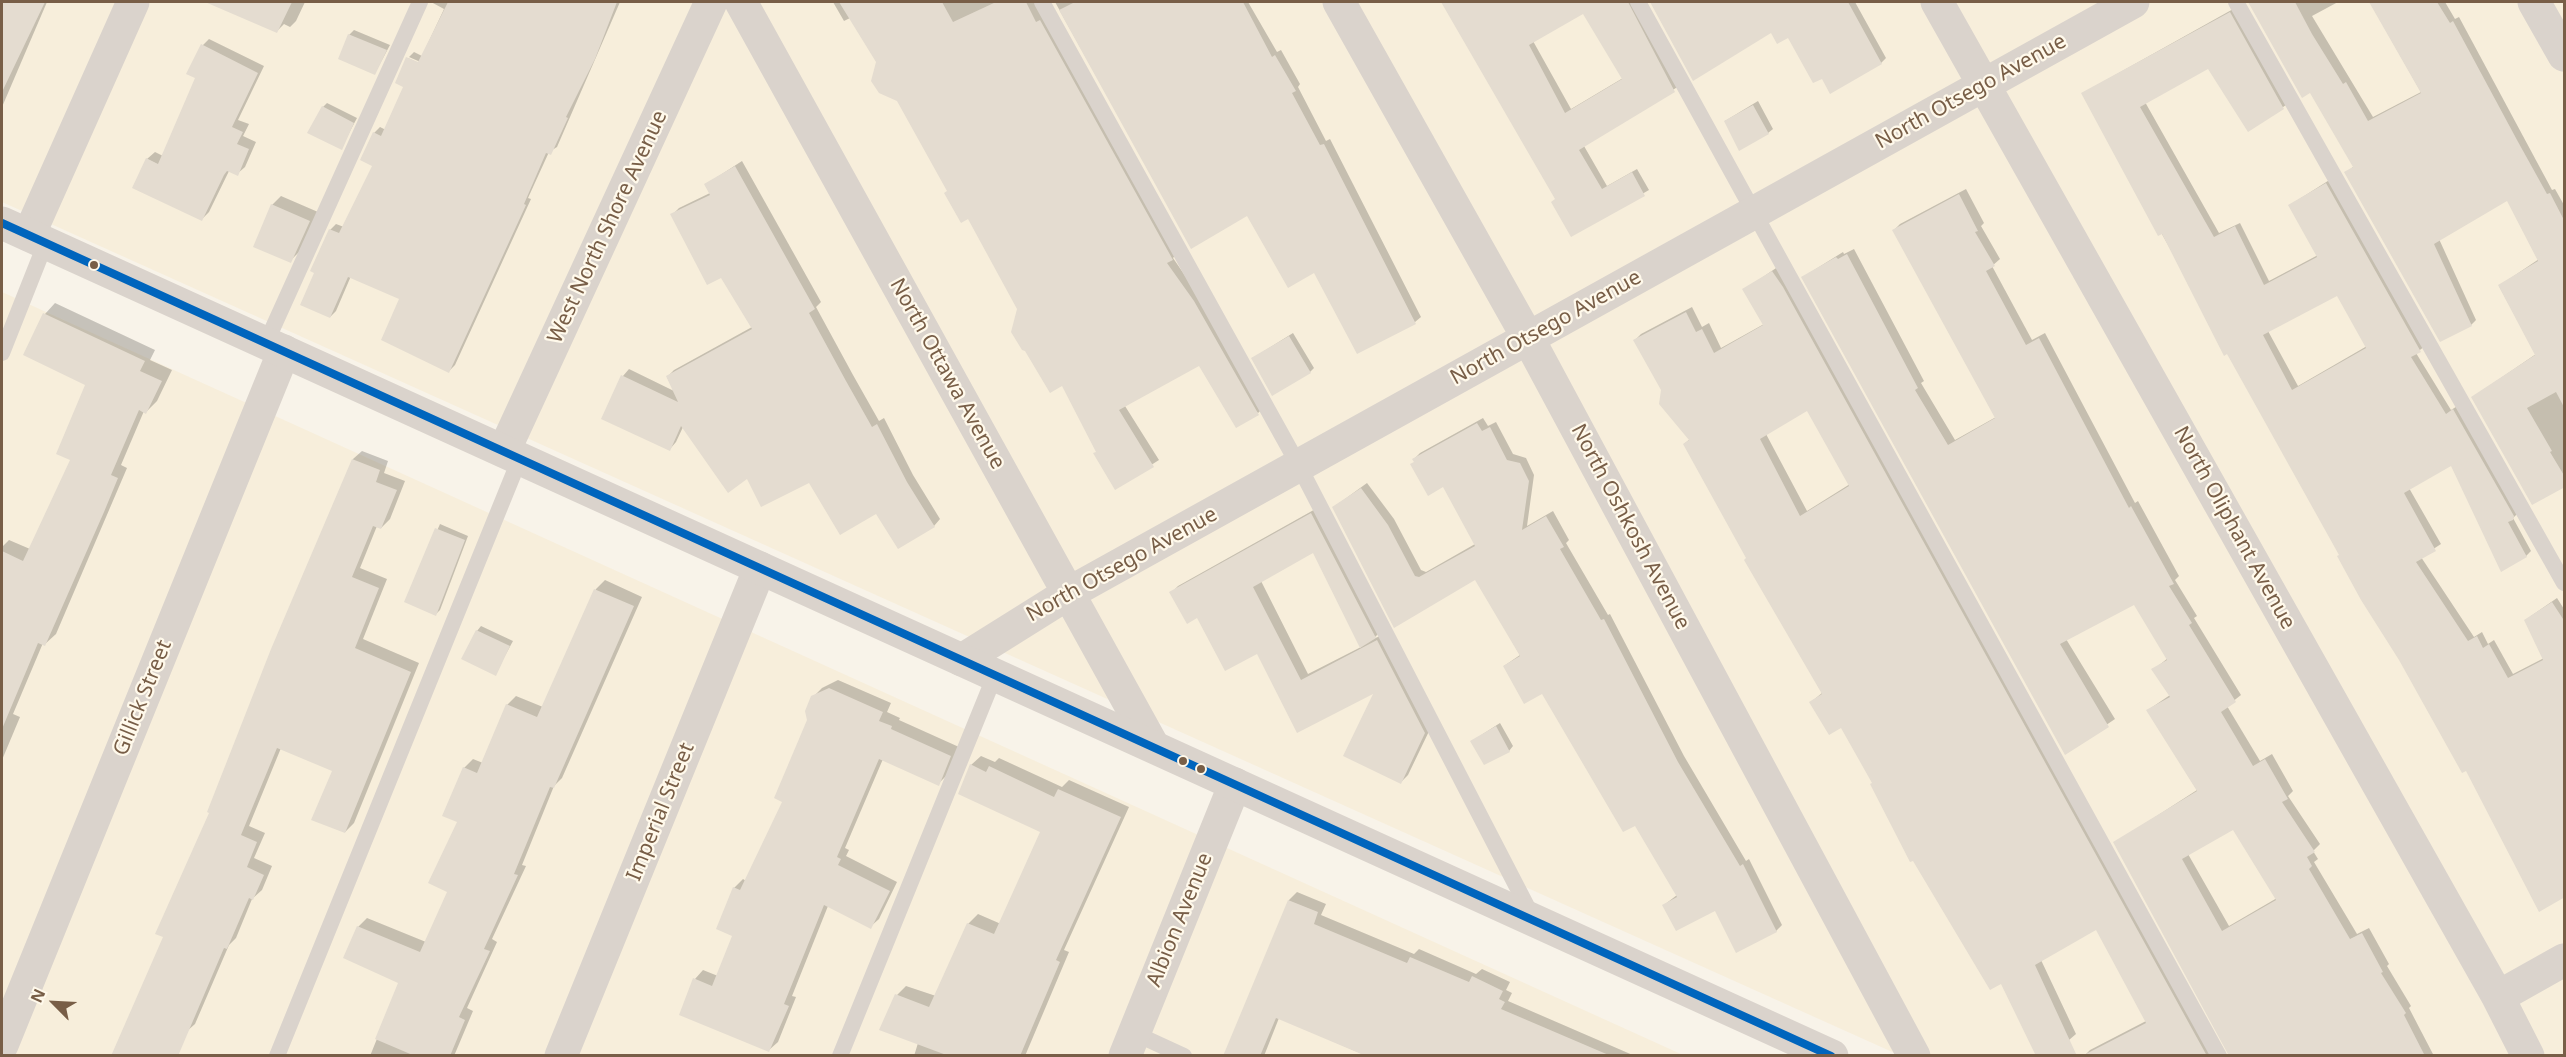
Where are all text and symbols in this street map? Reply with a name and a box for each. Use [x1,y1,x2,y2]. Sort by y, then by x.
street label: North Otsego Avenue [1871,29,2071,155]
street label: West North Shore Avenue [543,107,673,347]
unlabelled marker [88,259,100,271]
street label: North Otsego Avenue [1446,265,1646,391]
street label: North Ottawa Avenue [884,274,1010,474]
street label: North Oshkosh Avenue [1565,420,1695,634]
street label: North Oliphant Avenue [2168,422,2300,634]
street label: North Otsego Avenue [1022,502,1222,628]
street label: Gillick Street [108,637,178,759]
street label: Imperial Street [622,739,700,885]
unlabelled marker [1177,755,1189,767]
unlabelled marker [1195,763,1207,775]
street label: Albion Avenue [1142,849,1218,991]
north arrow [24,973,84,1033]
text: N [25,985,50,1006]

